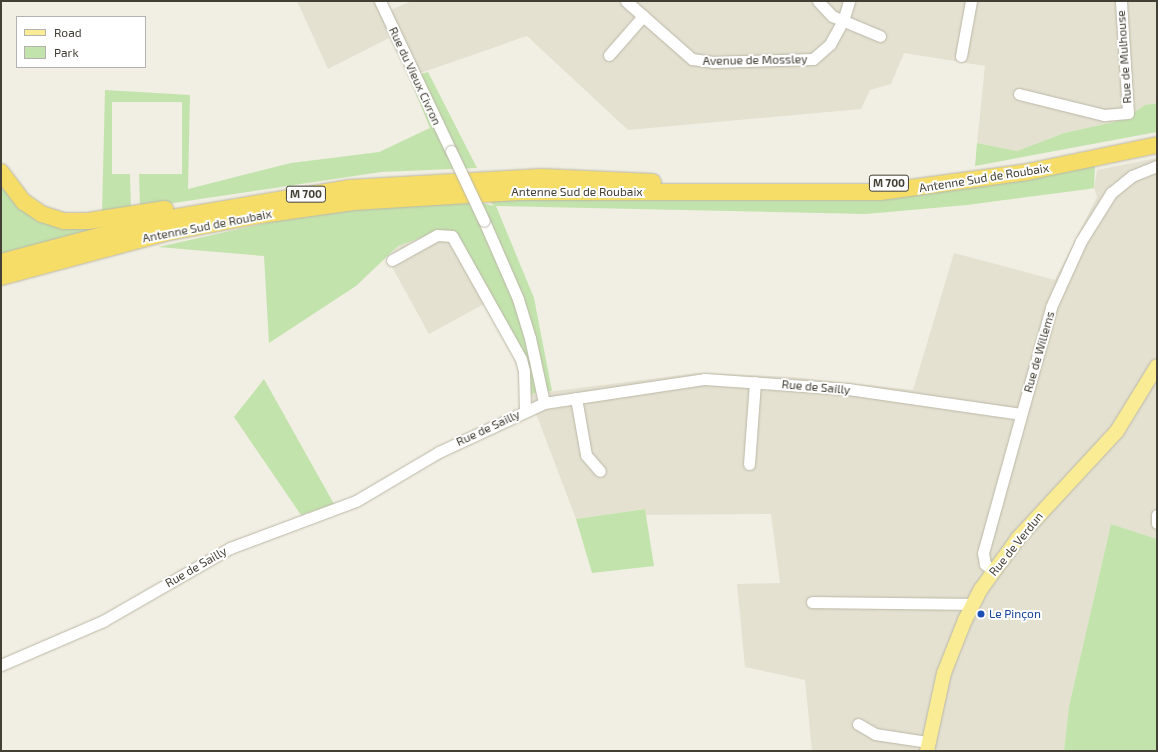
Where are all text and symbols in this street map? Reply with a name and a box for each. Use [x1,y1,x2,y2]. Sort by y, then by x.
street label: Rue de Mulhouse [1114,10,1134,104]
legend [16,16,146,68]
street label: Rue du Vieux Civron [386,24,444,128]
text: Road [54,25,82,39]
text: Park [54,45,79,59]
street label: Avenue de Mossley [703,52,807,68]
street label: Antenne Sud de Roubaix [918,161,1050,195]
road number: M 700 [868,174,910,192]
road number: M 700 [285,185,327,203]
street label: Antenne Sud de Roubaix [511,185,643,199]
street label: Antenne Sud de Roubaix [141,206,273,246]
street label: Rue de Willems [1021,310,1057,394]
street label: Rue de Sailly [781,377,851,397]
street label: Rue de Sailly [454,407,522,449]
street label: Rue de Verdun [986,509,1046,579]
street label: Rue de Sailly [163,544,229,590]
place label: Le Pinçon [989,607,1041,621]
marker: Le Pinçon [976,609,986,619]

